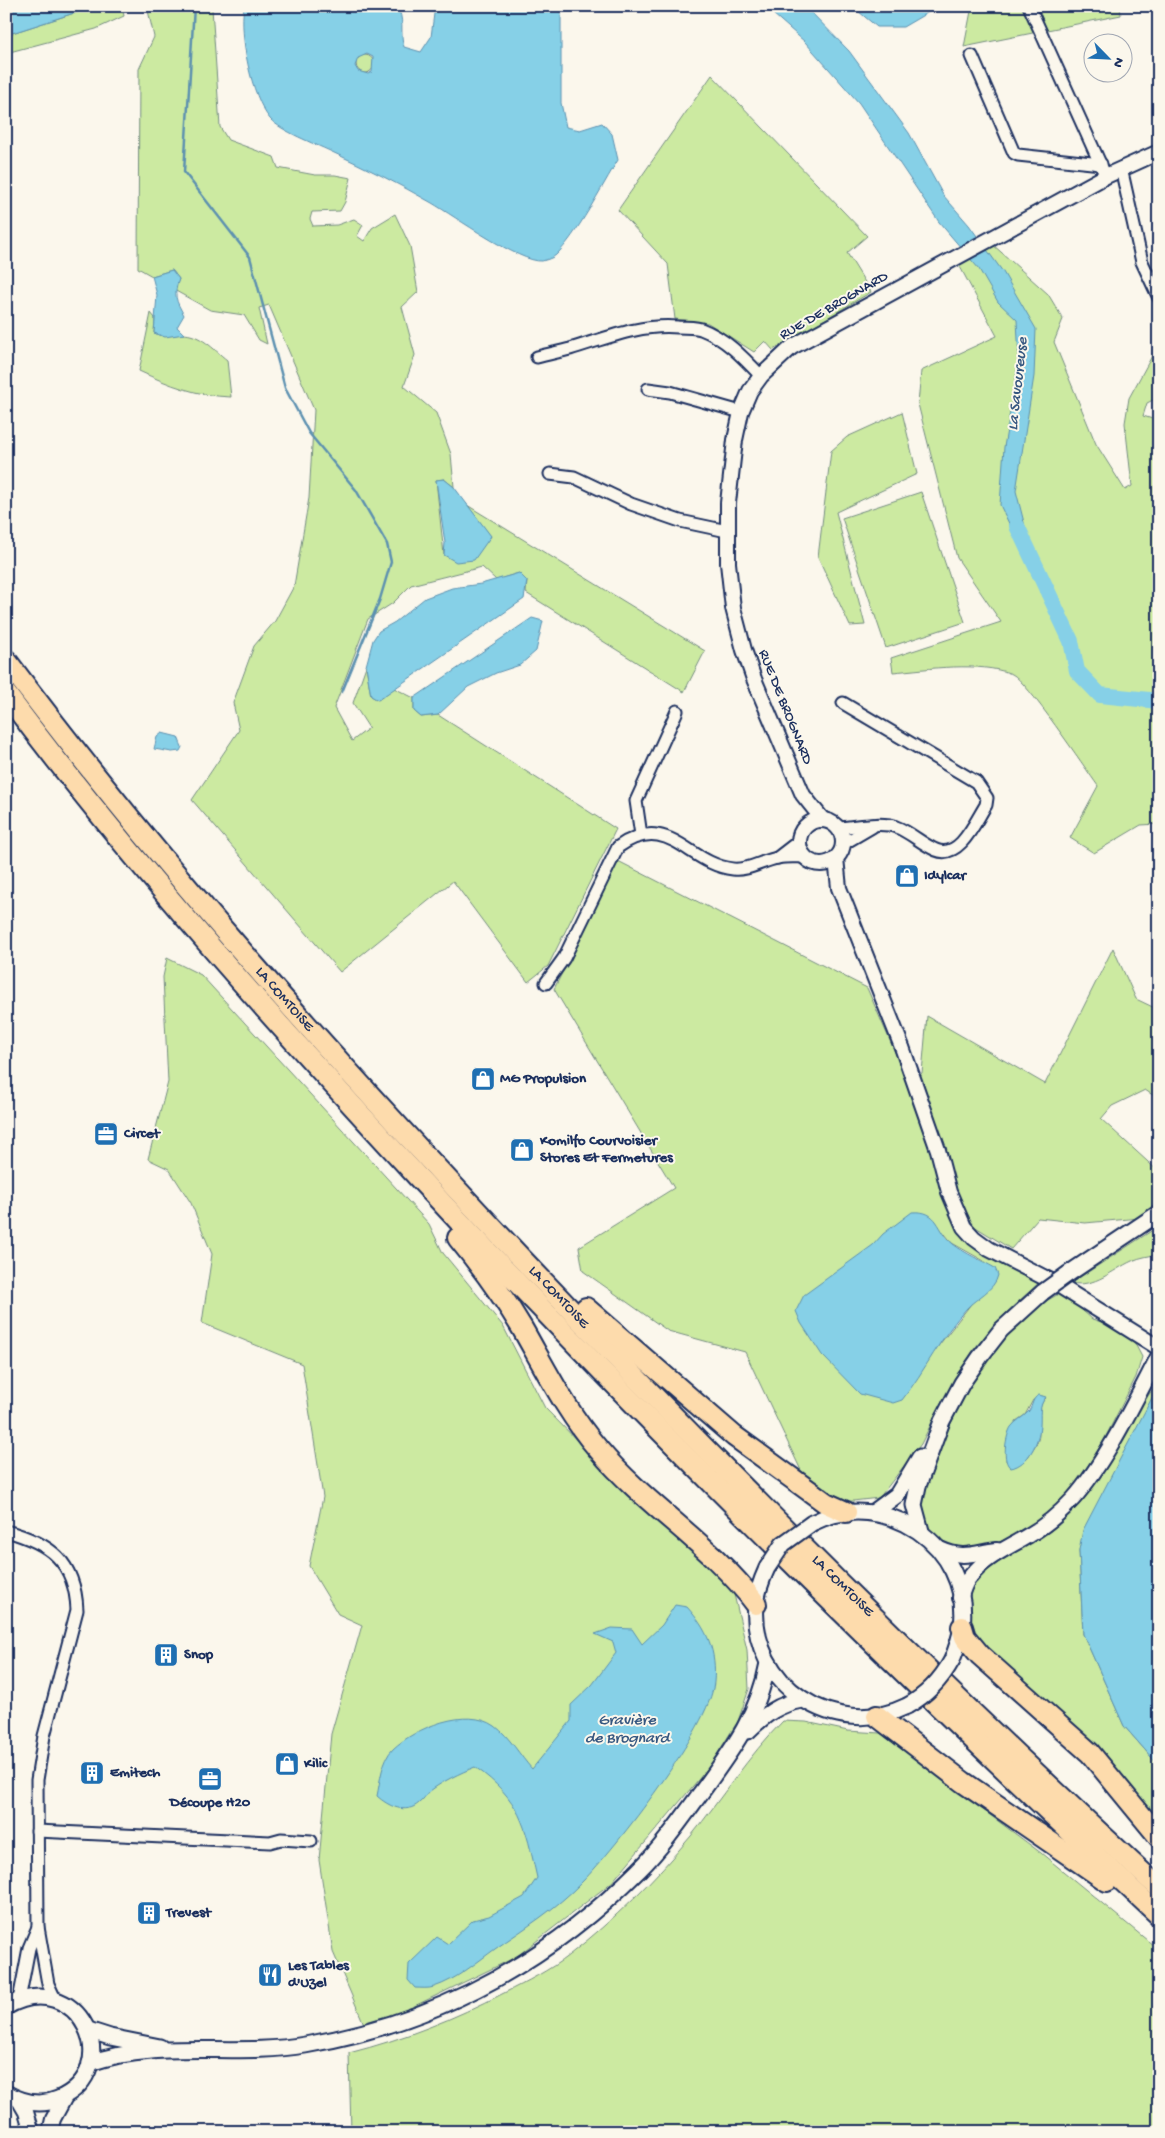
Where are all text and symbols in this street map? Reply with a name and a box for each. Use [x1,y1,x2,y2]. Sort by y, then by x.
north arrow [1082,32,1132,82]
text: N [1108,55,1127,70]
street label: RUE DE BROGNARD [777,267,892,344]
water label: La Savoureuse [1005,336,1033,431]
street label: RUE DE BROGNARD [754,647,816,767]
shop icon: Idylcar [894,863,920,889]
place label: Idylcar [924,867,968,885]
street label: LA COMTOISE [251,963,318,1036]
shop icon: MG Propulsion [470,1066,496,1092]
place label: MG Propulsion [500,1070,587,1088]
office icon: Circet [93,1121,119,1147]
place label: Circet [123,1125,162,1143]
place label: Komilfo Courvoisier Stores Et Fermetures [539,1132,674,1167]
shop icon: Komilfo Courvoisier Stores Et Fermetures [509,1137,535,1163]
street label: LA COMTOISE [524,1262,593,1333]
street label: LA COMTOISE [808,1552,878,1621]
building icon: Snop [153,1642,179,1668]
place label: Snop [184,1646,214,1664]
water label: Gravière de Brognard [585,1712,671,1749]
shop icon: Kilic [274,1751,300,1777]
place label: Kilic [303,1755,328,1773]
building icon: Emitech [79,1760,105,1786]
place label: Emitech [110,1764,160,1782]
office icon: Découpe H20 [197,1766,223,1792]
place label: Découpe H20 [168,1794,251,1812]
building icon: Trevest [136,1900,162,1926]
place label: Trevest [165,1904,213,1922]
place label: Les Tables d'Uzel [288,1957,350,1992]
restaurant icon: Les Tables d'Uzel [257,1962,283,1988]

